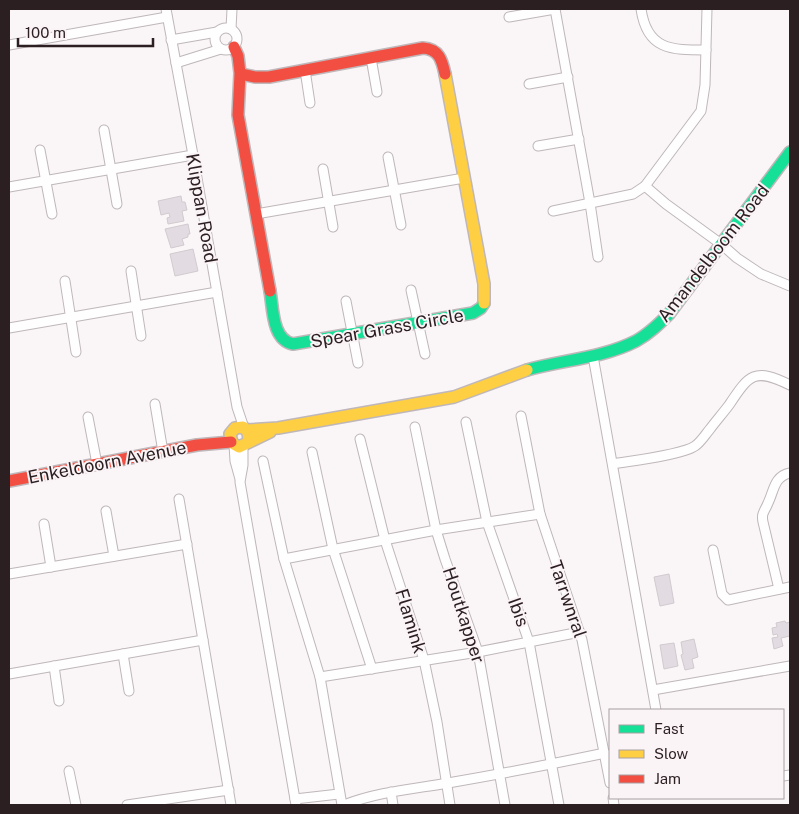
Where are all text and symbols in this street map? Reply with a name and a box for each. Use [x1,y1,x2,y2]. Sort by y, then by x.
scale bar [18,15,152,47]
text: 100 m [25,24,66,41]
street label: Klippan Road [182,152,222,264]
street label: Amandelboom Road [653,180,773,326]
street label: Spear Grass Circle [309,304,465,352]
street label: Enkeldoorn Avenue [26,436,188,488]
street label: Tarrwnral [545,558,591,640]
street label: Houtkapper [439,564,489,666]
street label: Flamink [391,586,431,656]
street label: Ibis [504,595,534,629]
legend [609,709,784,799]
text: Fast [654,720,684,737]
text: Slow [654,745,689,762]
text: Jam [654,770,681,787]

